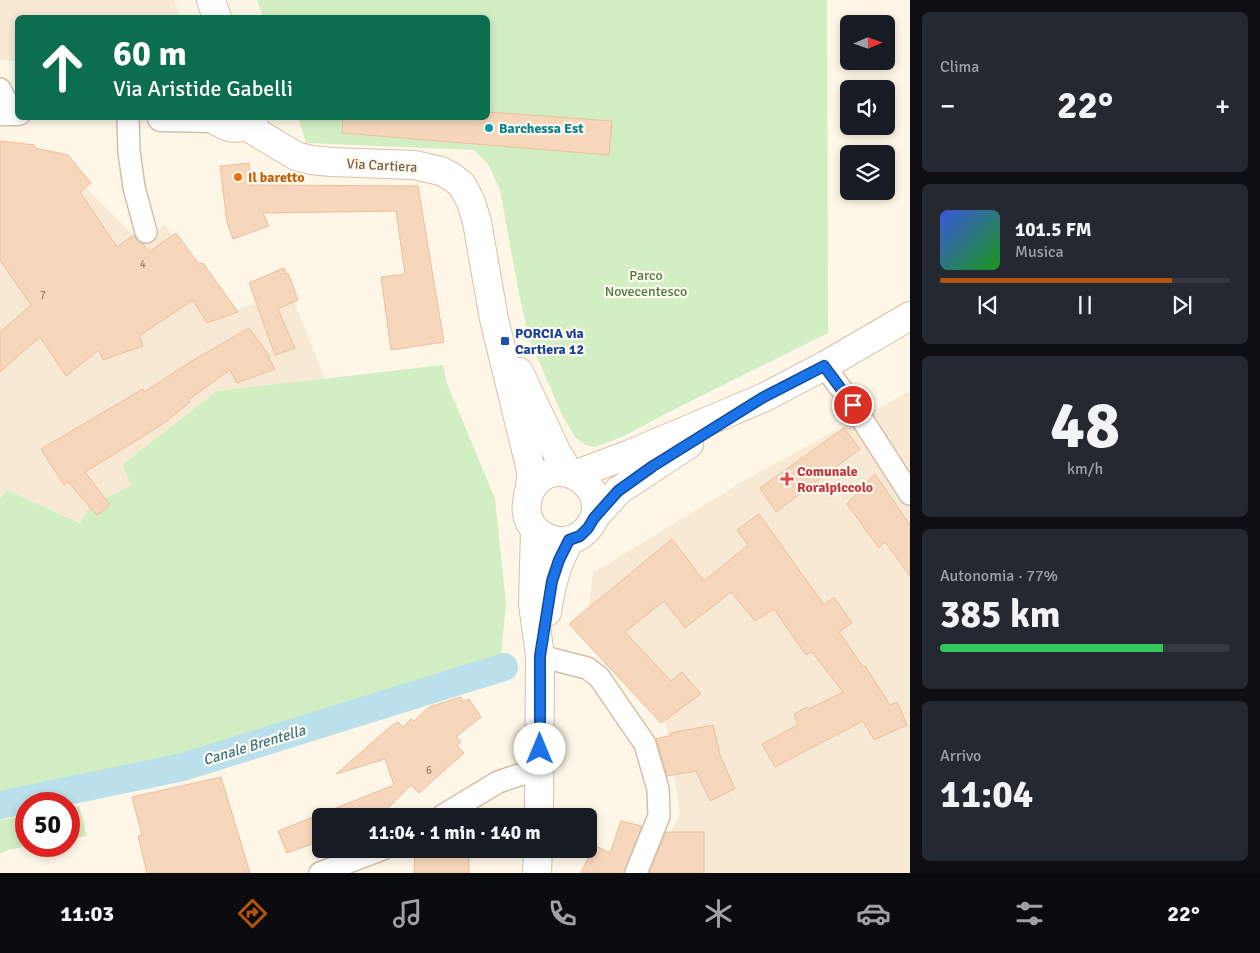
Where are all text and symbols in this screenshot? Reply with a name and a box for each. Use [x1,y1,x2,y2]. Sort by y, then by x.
north arrow [840,15,895,70]
map controls [840,15,895,200]
text: 60 m [113,32,187,75]
icon: ahead [30,35,95,100]
text: Clima [940,57,979,77]
text: Via Aristide Gabelli [113,75,293,102]
button: sound [840,80,895,135]
text: 22° [1057,82,1113,129]
text: − [940,89,955,123]
text: + [1215,89,1230,123]
place label: Barchessa Est [499,120,584,137]
marker: Barchessa Est [483,122,495,134]
button: layers [840,145,895,200]
street label: Via Cartiera [346,155,418,176]
place label: Il baretto [248,169,305,186]
marker: Il baretto [232,171,244,183]
text: 101.5 FM [1015,218,1092,242]
text: Musica [1015,242,1064,262]
house number: 4 [140,258,146,271]
park label: Parco Novecentesco [605,267,687,300]
house number: 7 [40,289,46,302]
icon: previous [974,291,1002,319]
icon: pause [1071,291,1099,319]
icon: next [1168,291,1196,319]
place label: PORCIA via Cartiera 12 [515,325,584,358]
marker: PORCIA via Cartiera 12 [499,335,511,347]
pin [832,384,874,426]
text: 48 [1050,386,1120,466]
icon: arrive [839,391,867,419]
text: km/h [1067,459,1103,479]
place label: Comunale Roraipiccolo [797,463,873,496]
marker: Comunale Roraipiccolo [781,473,793,485]
text: Autonomia · 77% [940,566,1058,586]
text: 385 km [940,591,1061,638]
water label: Canale Brentella [201,721,308,769]
position arrow [513,722,565,774]
text: Arrivo [940,746,981,766]
house number: 6 [426,764,432,777]
text: 11:04 [940,771,1033,818]
speed limit sign: 50 [15,792,80,857]
text: 11:04 · 1 min · 140 m [368,821,541,845]
icon: directions [235,896,270,931]
icon: music [390,896,425,931]
icon: phone [545,896,580,931]
icon: climate [701,896,736,931]
icon: car [856,896,891,931]
icon: filters [1012,896,1047,931]
text: 11:03 [60,900,114,927]
text: 22° [1167,900,1200,927]

